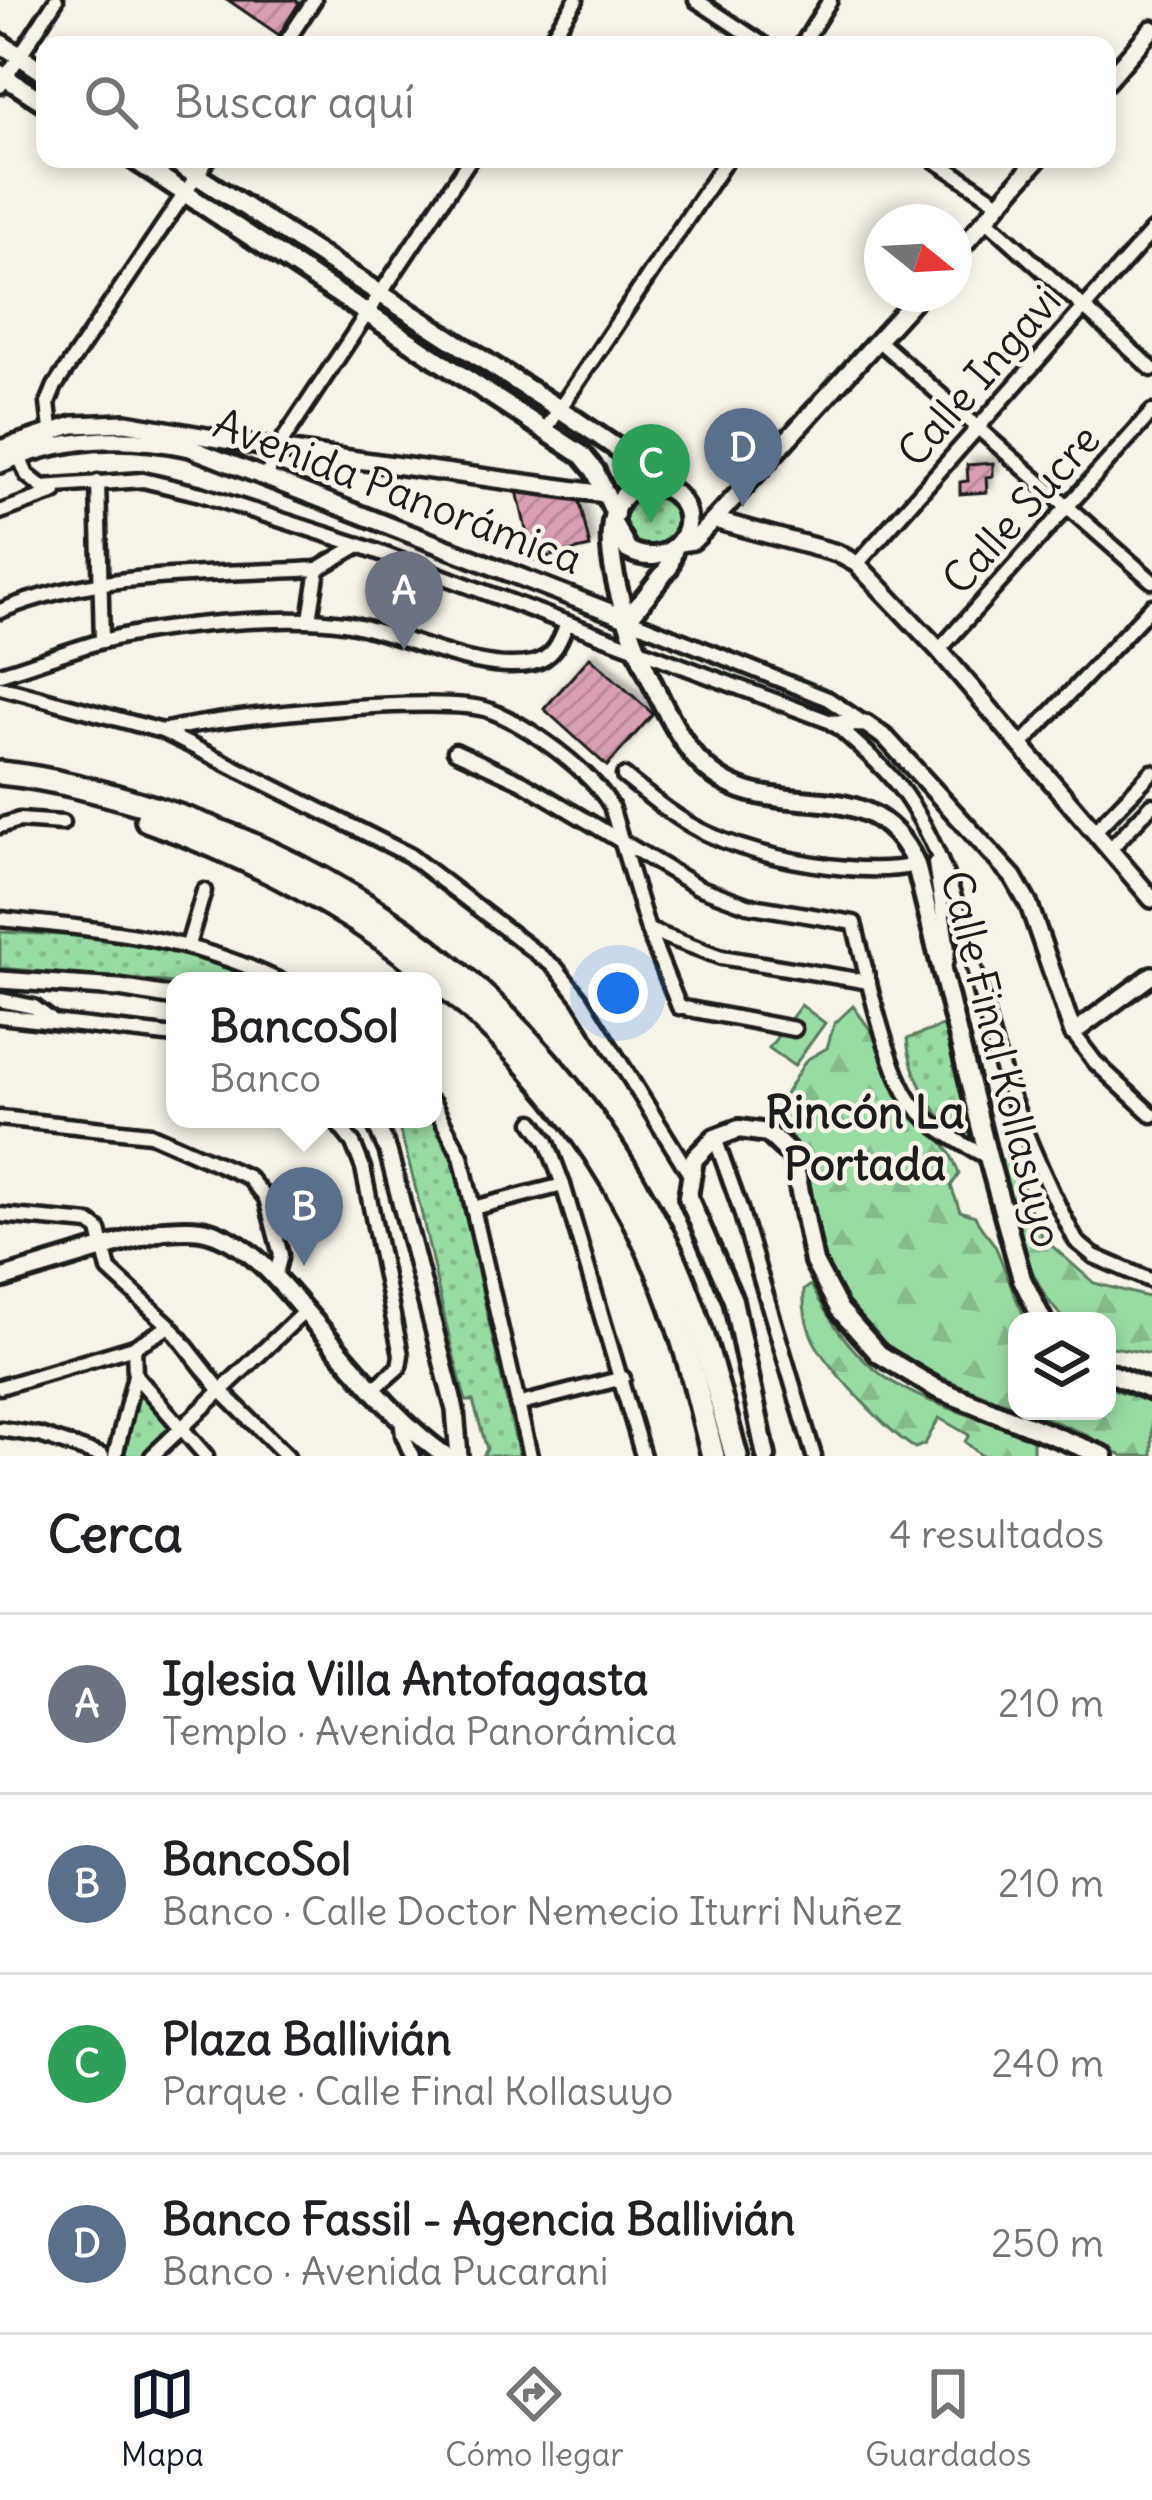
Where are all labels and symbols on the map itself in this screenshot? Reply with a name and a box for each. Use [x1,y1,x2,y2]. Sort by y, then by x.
north arrow [864,204,972,312]
street label: Calle Ingavi [886,275,1072,477]
street label: Avenida Panorámica [207,397,589,585]
pin: D [704,408,782,507]
street label: Calle Sucre [931,413,1111,605]
pin: C [612,424,690,523]
pin: A [365,551,443,650]
street label: Calle Final Kollasuyo [930,865,1074,1253]
your location [588,963,648,1023]
district label: Rincón La Portada [765,1084,965,1192]
pin: B [265,1167,343,1266]

